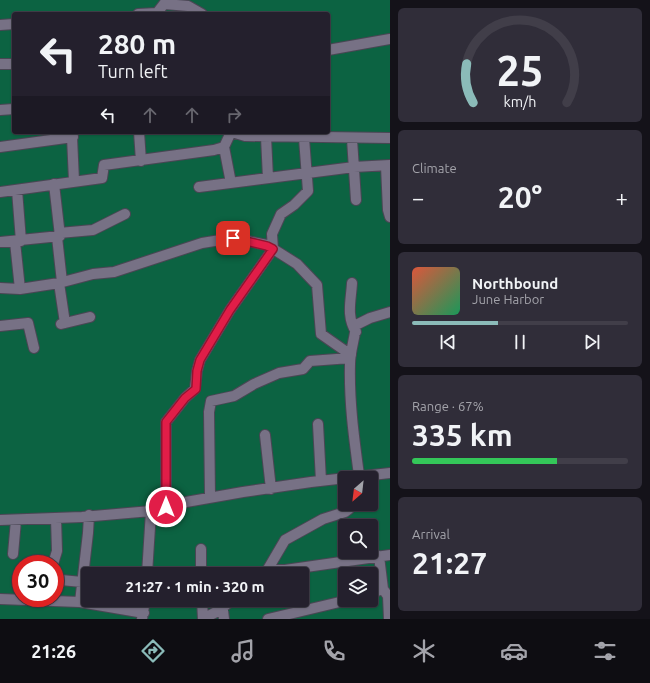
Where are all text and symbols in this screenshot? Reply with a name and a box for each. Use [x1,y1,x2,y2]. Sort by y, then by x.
icon: left [32,28,84,80]
text: 280 m [98,28,176,59]
text: 25 [497,47,543,94]
text: Turn left [98,61,168,81]
text: km/h [504,94,536,110]
icon: left [97,104,119,126]
icon: ahead [139,104,161,126]
icon: ahead [181,104,203,126]
icon: right [223,104,245,126]
text: Climate [412,161,457,175]
text: 20° [498,180,542,214]
text: − [412,185,424,210]
text: + [616,185,628,210]
pin [216,221,250,255]
icon: arrive [222,227,244,249]
text: Northbound [472,275,558,292]
text: June Harbor [472,292,544,306]
icon: previous [437,331,459,353]
icon: pause [509,331,531,353]
icon: next [581,331,603,353]
text: Range · 67% [412,399,484,413]
text: 335 km [412,418,513,452]
north arrow [338,471,378,511]
map controls [338,471,378,607]
position arrow [145,486,187,528]
button: search [338,519,378,559]
text: Arrival [412,527,450,541]
text: 21:27 [412,546,487,580]
speed limit sign: 30 [12,555,64,607]
button: layers [338,567,378,607]
text: 21:27 · 1 min · 320 m [126,578,264,595]
icon: directions [139,637,167,665]
icon: music [229,637,257,665]
icon: phone [320,637,348,665]
icon: climate [410,637,438,665]
icon: car [500,637,528,665]
icon: filters [591,637,619,665]
text: 21:26 [31,641,76,661]

